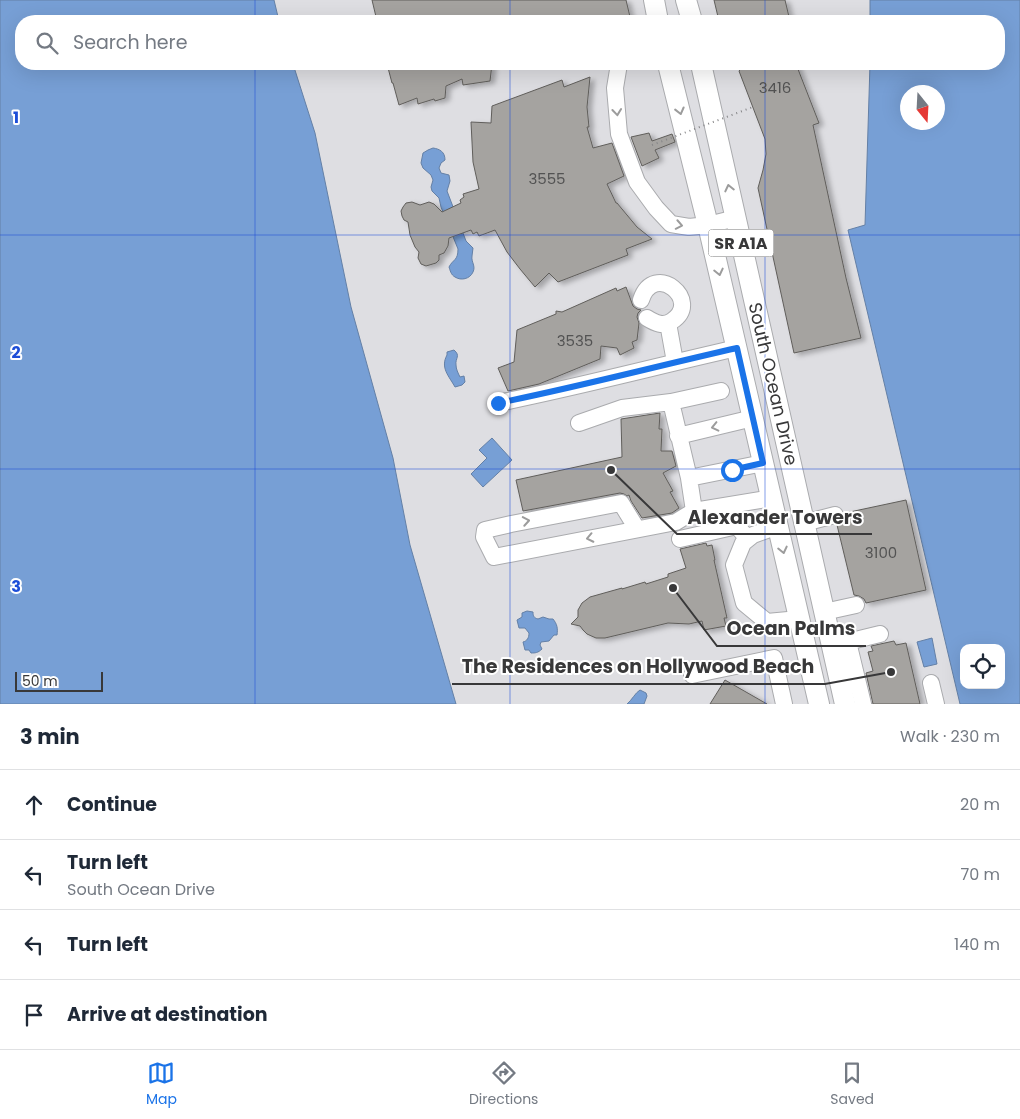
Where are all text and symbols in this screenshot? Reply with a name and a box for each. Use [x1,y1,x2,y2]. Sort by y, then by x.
search box [15,15,1005,70]
icon: search [33,29,61,57]
text: Search here [73,29,187,56]
house number: 3416 [759,77,791,98]
north arrow [900,85,945,130]
text: 1 [13,106,19,129]
one-way arrow [674,107,685,116]
one-way arrow [611,108,622,116]
house number: 3555 [528,168,566,189]
one-way arrow [724,183,735,192]
one-way arrow [674,220,683,230]
road number: SR A1A [708,230,774,256]
one-way arrow [713,268,724,277]
street label: South Ocean Drive [743,300,804,468]
house number: 3535 [557,330,593,351]
text: 2 [11,341,21,364]
route end [487,392,510,415]
one-way arrow [711,421,720,432]
route start [721,459,744,482]
callout: Alexander Towers [677,500,872,534]
text: Alexander Towers [687,504,863,531]
one-way arrow [522,516,531,527]
one-way arrow [585,533,594,543]
house number: 3100 [865,542,897,563]
one-way arrow [777,545,788,554]
text: 3 [11,575,21,598]
callout: Ocean Palms [717,612,866,646]
text: Ocean Palms [727,615,855,642]
map controls [960,644,1005,689]
button: locate [960,644,1005,689]
callout: The Residences on Hollywood Beach [452,650,825,684]
text: The Residences on Hollywood Beach [462,653,814,680]
scale bar [15,669,102,692]
text: 50 m [22,671,58,691]
text: 3 min [20,722,80,751]
text: Walk · 230 m [900,725,1000,748]
icon: ahead [20,791,48,819]
text: Continue [67,791,157,818]
text: 20 m [960,793,1000,816]
text: Turn left [67,849,148,876]
icon: left [20,861,48,889]
text: 70 m [960,863,1000,886]
text: South Ocean Drive [67,878,215,901]
icon: left [20,931,48,959]
text: Turn left [67,931,148,958]
text: 140 m [954,933,1000,956]
icon: arrive [20,1001,48,1029]
text: Arrive at destination [67,1001,268,1028]
tab: Map [146,1059,177,1110]
tab: Directions [469,1059,538,1110]
tab: Saved [830,1059,874,1110]

